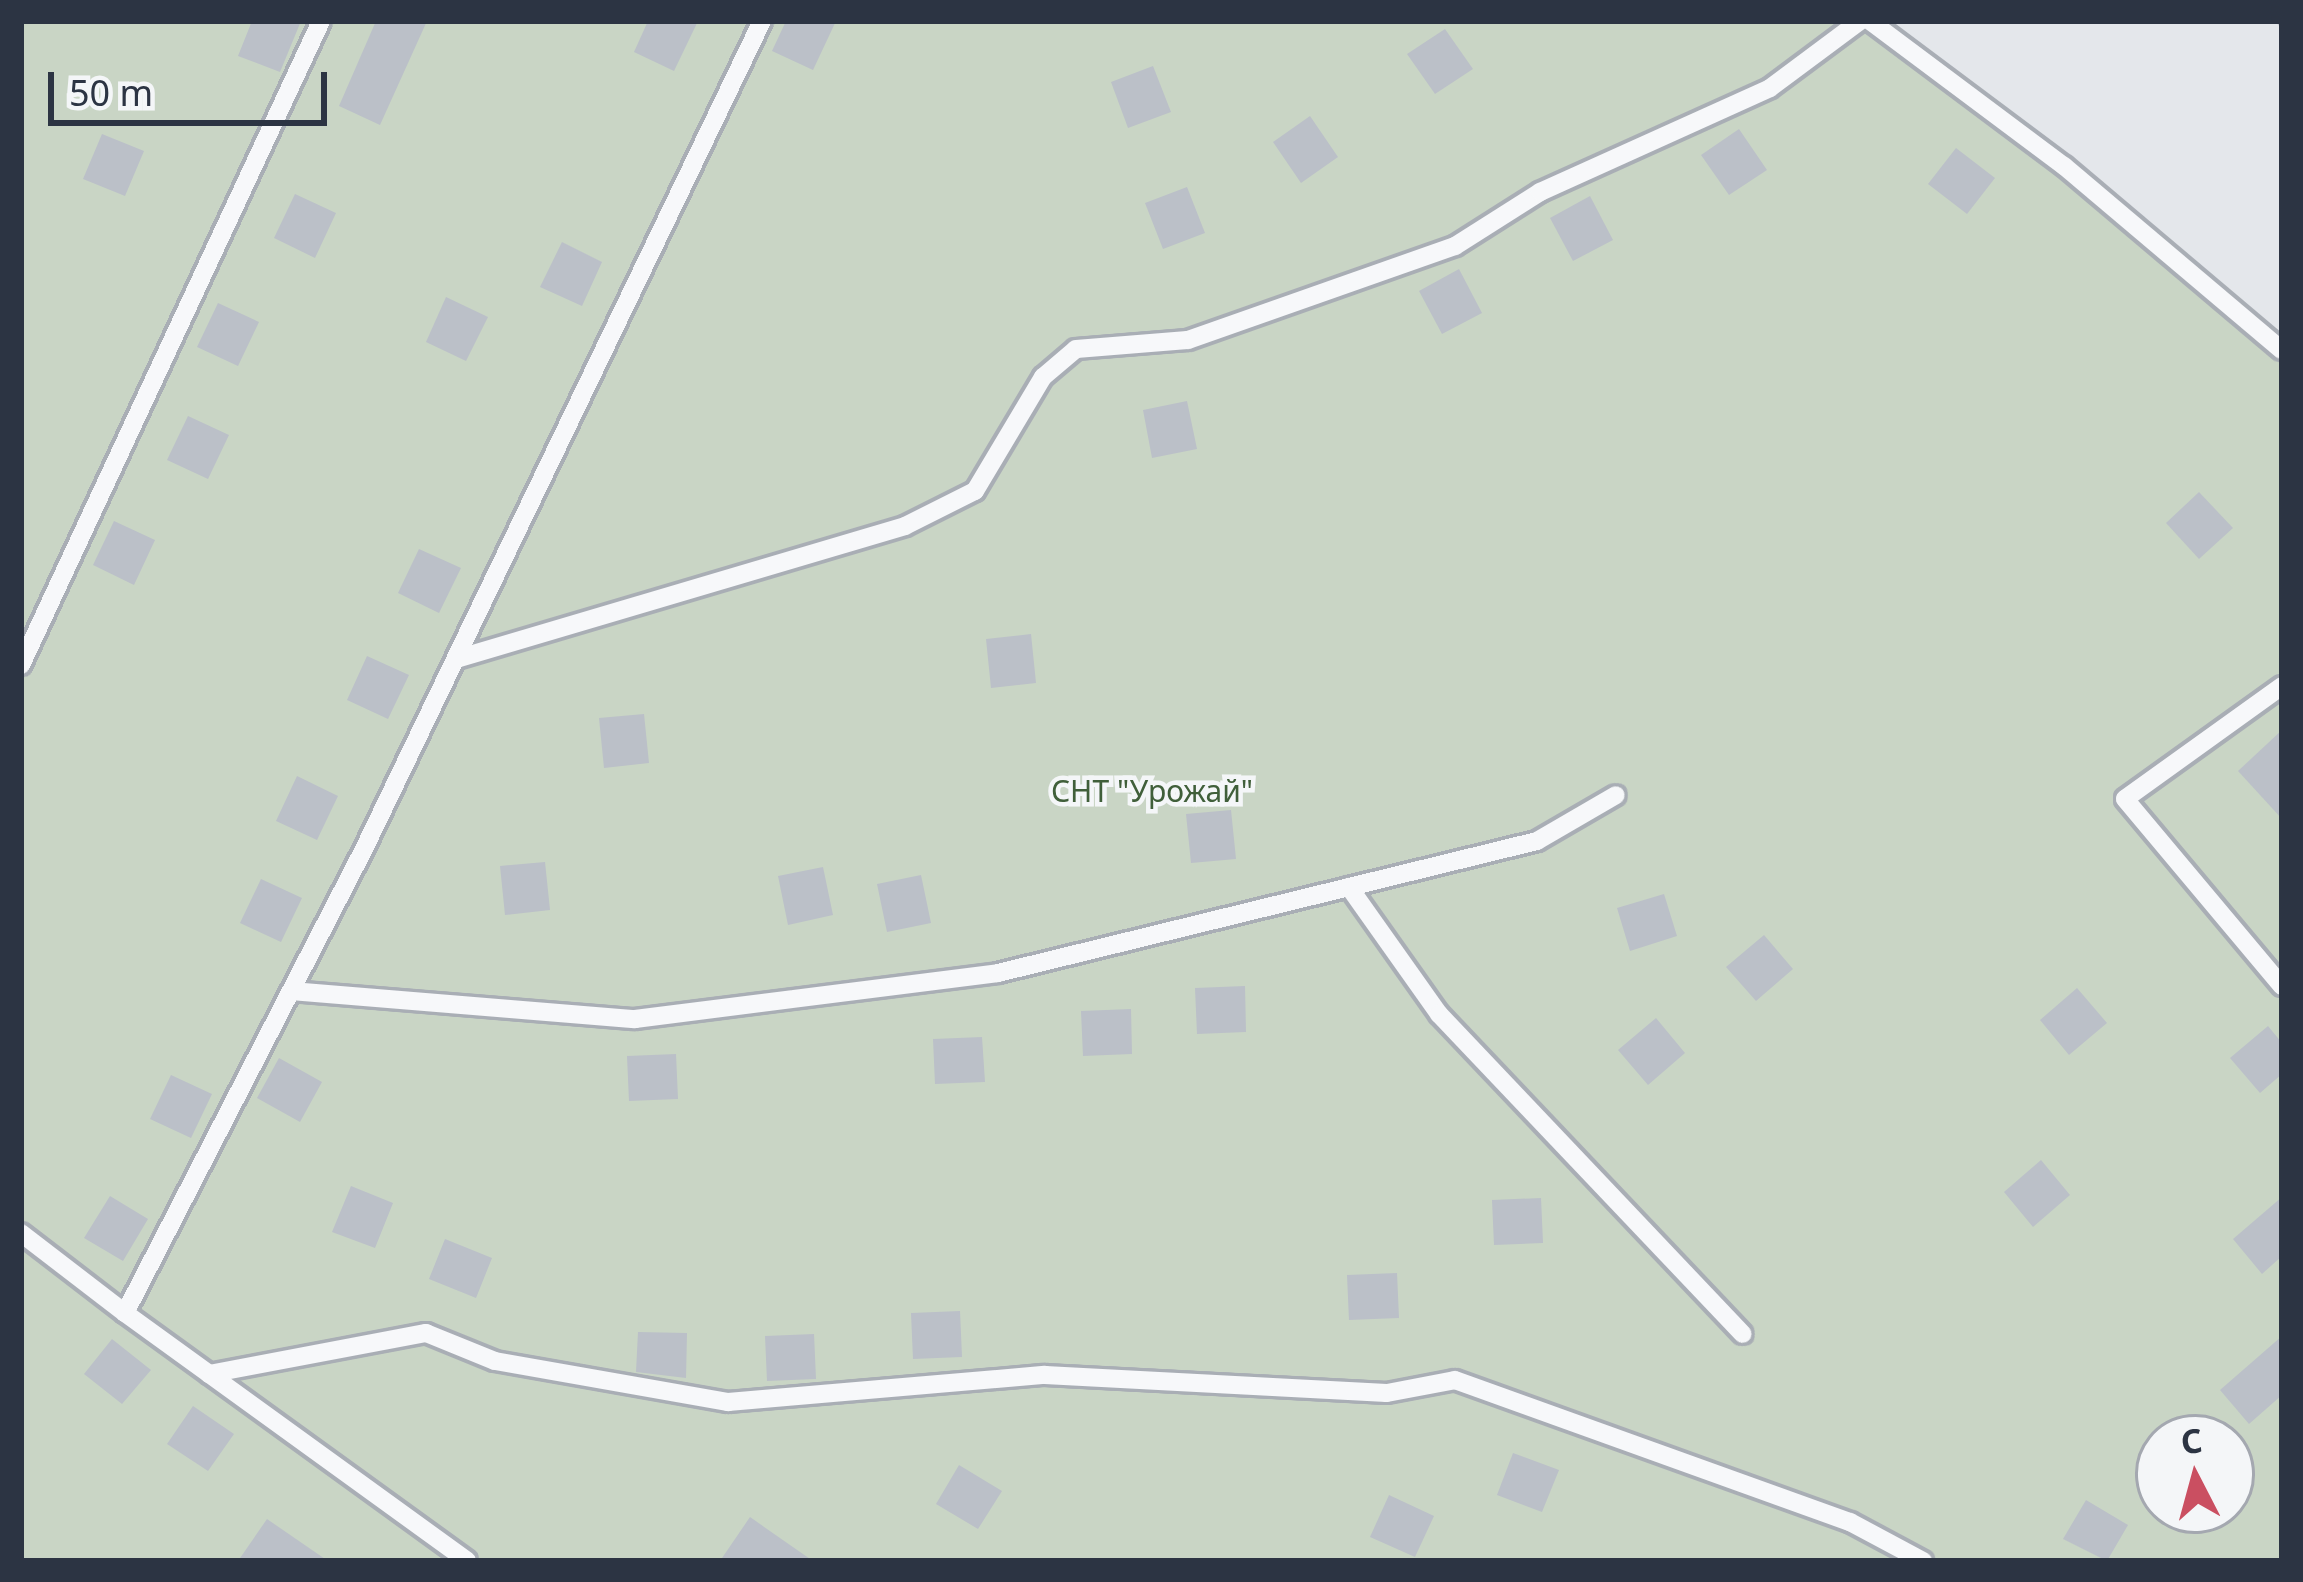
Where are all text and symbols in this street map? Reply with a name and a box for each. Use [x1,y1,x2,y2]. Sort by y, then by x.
scale bar [54,48,333,122]
text: 50 m [69,68,153,117]
park label: СНТ "Урожай" [1051,773,1253,809]
north arrow [2135,1414,2255,1534]
text: С [2179,1417,2204,1464]

